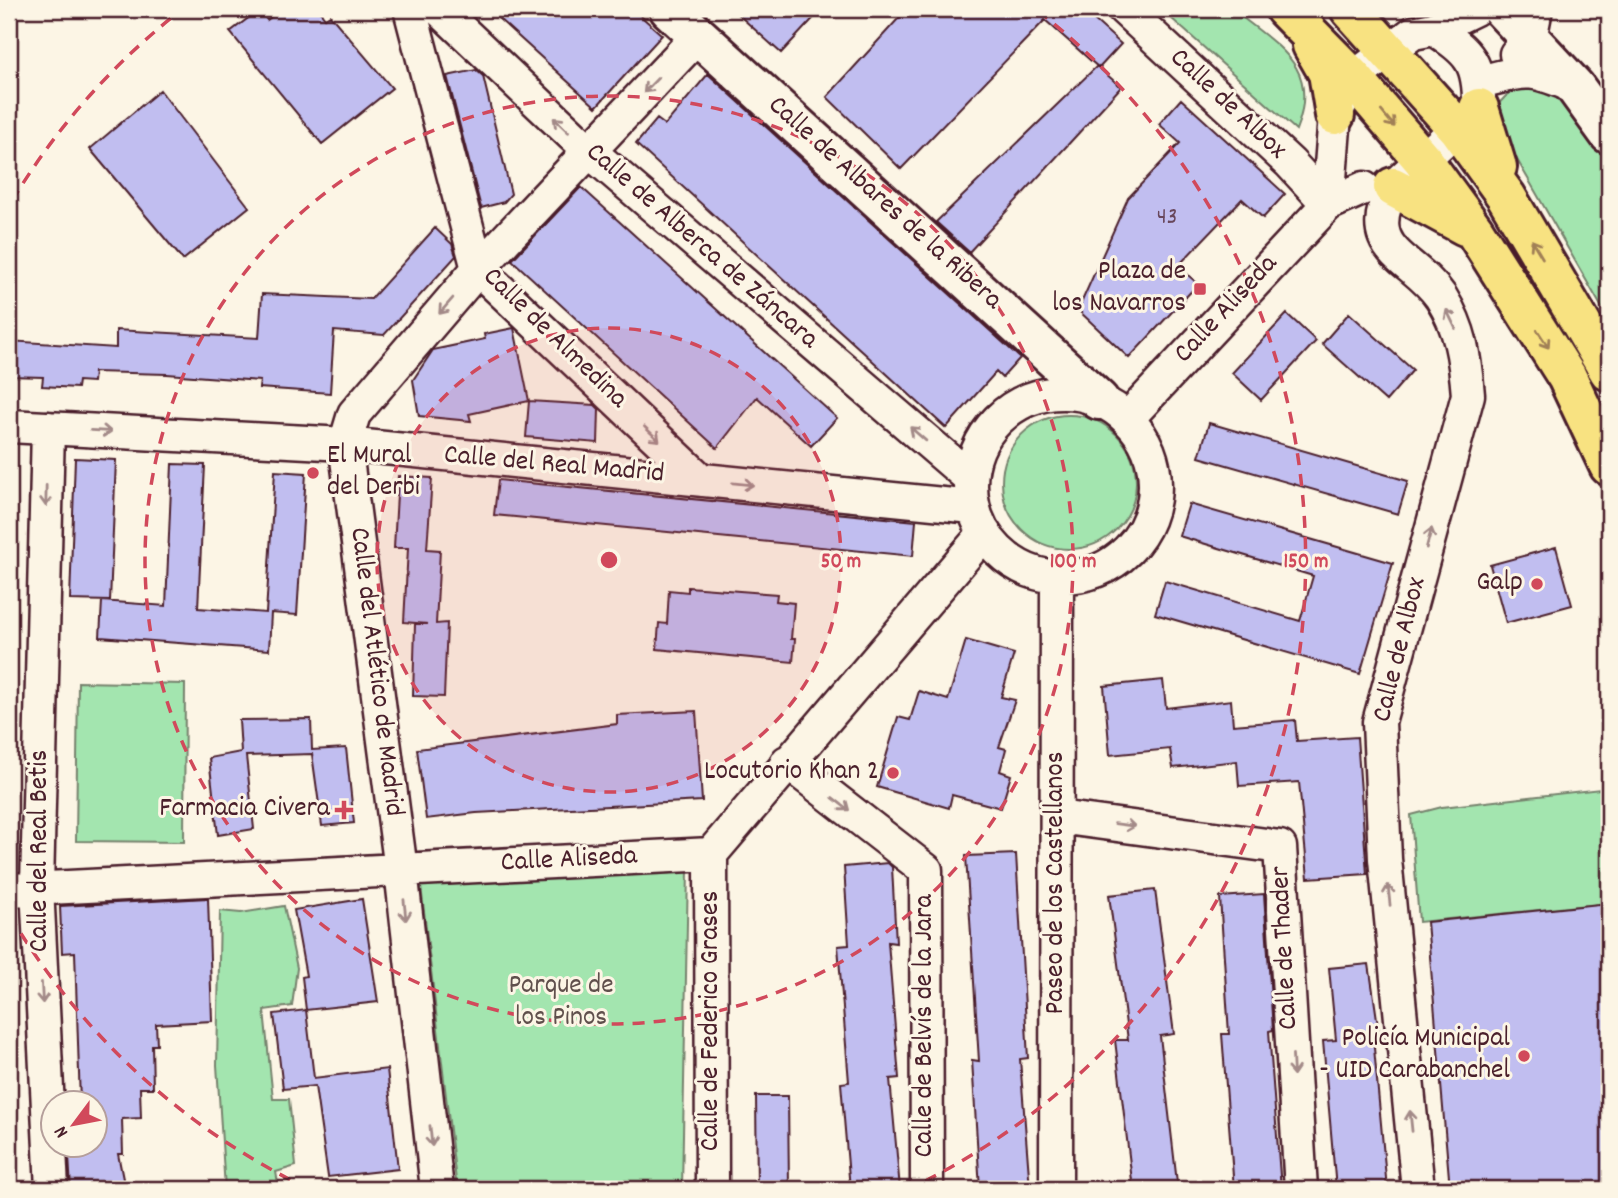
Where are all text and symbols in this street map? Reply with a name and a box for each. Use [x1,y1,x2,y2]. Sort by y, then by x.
street label: Calle de Albox [1159,40,1295,170]
one-way arrow [642,76,659,93]
street label: Calle de Albares de la Ribera [758,87,1011,321]
one-way arrow [1380,110,1396,128]
one-way arrow [553,116,570,133]
street label: Calle de Alberca de Záncara [576,134,827,360]
house number: 43 [1157,201,1177,235]
one-way arrow [1530,240,1544,260]
street label: Calle Aliseda [1166,246,1289,374]
place label: Plaza de los Navarros [1052,253,1186,325]
street label: Calle de Almedina [472,259,636,420]
marker: Plaza de los Navarros [1192,281,1208,297]
one-way arrow [438,297,454,315]
one-way arrow [1444,309,1457,330]
one-way arrow [1536,328,1550,348]
one-way arrow [90,424,113,437]
one-way arrow [643,426,660,443]
one-way arrow [910,426,928,442]
street label: Calle del Real Madrid [442,436,666,496]
place label: El Mural del Derbi [327,437,420,509]
marker: El Mural del Derbi [305,465,321,481]
one-way arrow [731,478,754,491]
one-way arrow [39,484,53,507]
street label: Calle del Atlético de Madrid [337,525,413,819]
one-way arrow [1423,527,1436,550]
centre of rings [597,548,621,572]
text: 50 m [821,548,861,578]
text: 100 m [1050,548,1096,578]
text: 150 m [1283,548,1329,578]
place label: Galp [1476,564,1523,604]
street label: Calle de Albox [1364,573,1438,727]
marker: Galp [1529,576,1545,592]
street label: Calle del Real Betis [21,750,61,952]
street label: Paseo de los Castellanos [1037,751,1077,1015]
place label: Locutorio Khan 2 [704,753,879,793]
marker: Locutorio Khan 2 [885,765,901,781]
place label: Farmacia Civera [159,790,331,830]
one-way arrow [832,796,850,812]
marker: Farmacia Civera [336,802,352,818]
one-way arrow [1113,819,1136,832]
street label: Calle Aliseda [500,837,639,885]
street label: Calle de Thader [1262,865,1310,1031]
one-way arrow [1382,884,1395,907]
street label: Calle de Federico Grases [692,891,732,1151]
street label: Calle de Belvís de la Jara [906,894,946,1158]
one-way arrow [399,899,412,921]
park label: Parque de los Pinos [509,967,613,1039]
one-way arrow [36,981,49,1004]
place label: Policía Municipal - UID Carabanchel [1319,1020,1510,1092]
marker: Policía Municipal - UID Carabanchel [1516,1048,1532,1064]
one-way arrow [1287,1053,1300,1076]
north arrow [38,1090,108,1160]
one-way arrow [1404,1111,1417,1133]
text: N [49,1120,76,1142]
one-way arrow [424,1125,437,1147]

